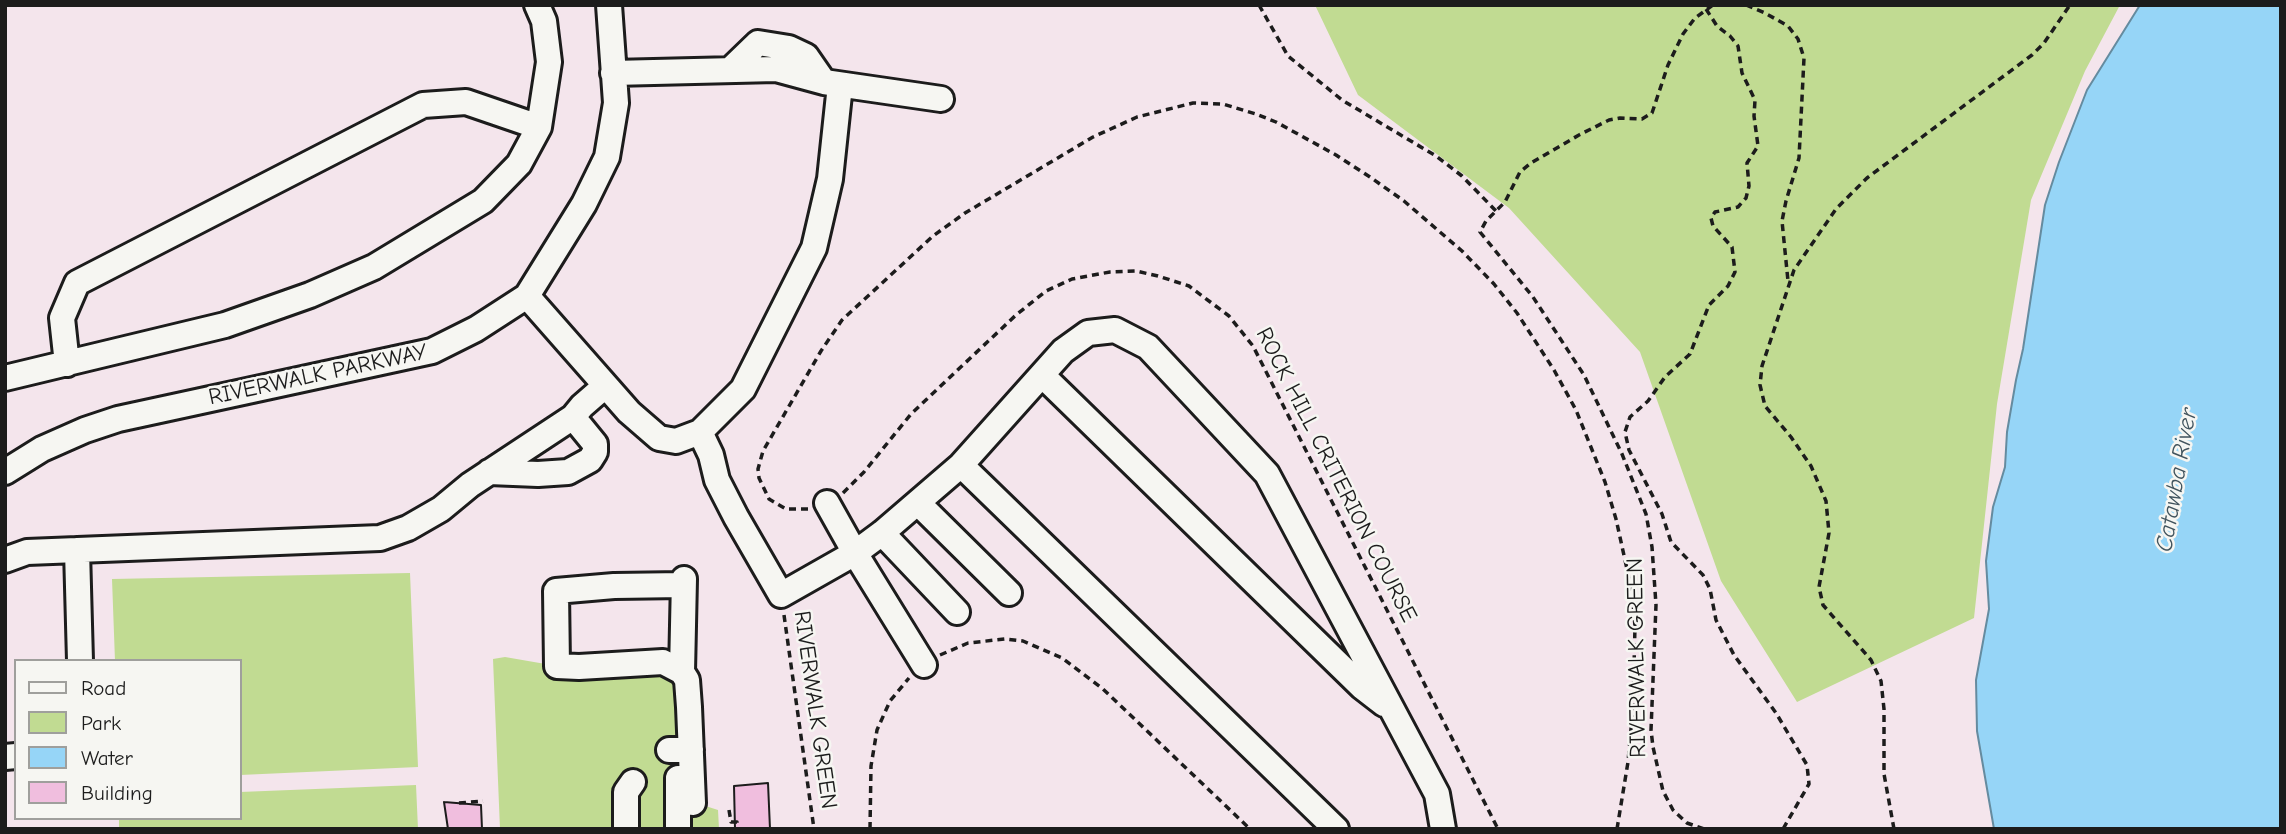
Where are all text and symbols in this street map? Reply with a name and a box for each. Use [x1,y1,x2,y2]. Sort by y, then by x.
street label: ROCK HILL CRITERION COURSE [1249,323,1423,627]
street label: RIVERWALK PARKWAY [206,338,430,412]
water label: Catawba River [2150,406,2204,554]
street label: RIVERWALK GREEN [1621,558,1653,758]
street label: RIVERWALK GREEN [787,609,843,811]
legend [14,659,242,820]
text: Road [81,676,126,700]
text: Park [81,711,121,735]
text: Water [81,746,133,770]
text: Building [81,781,153,805]

